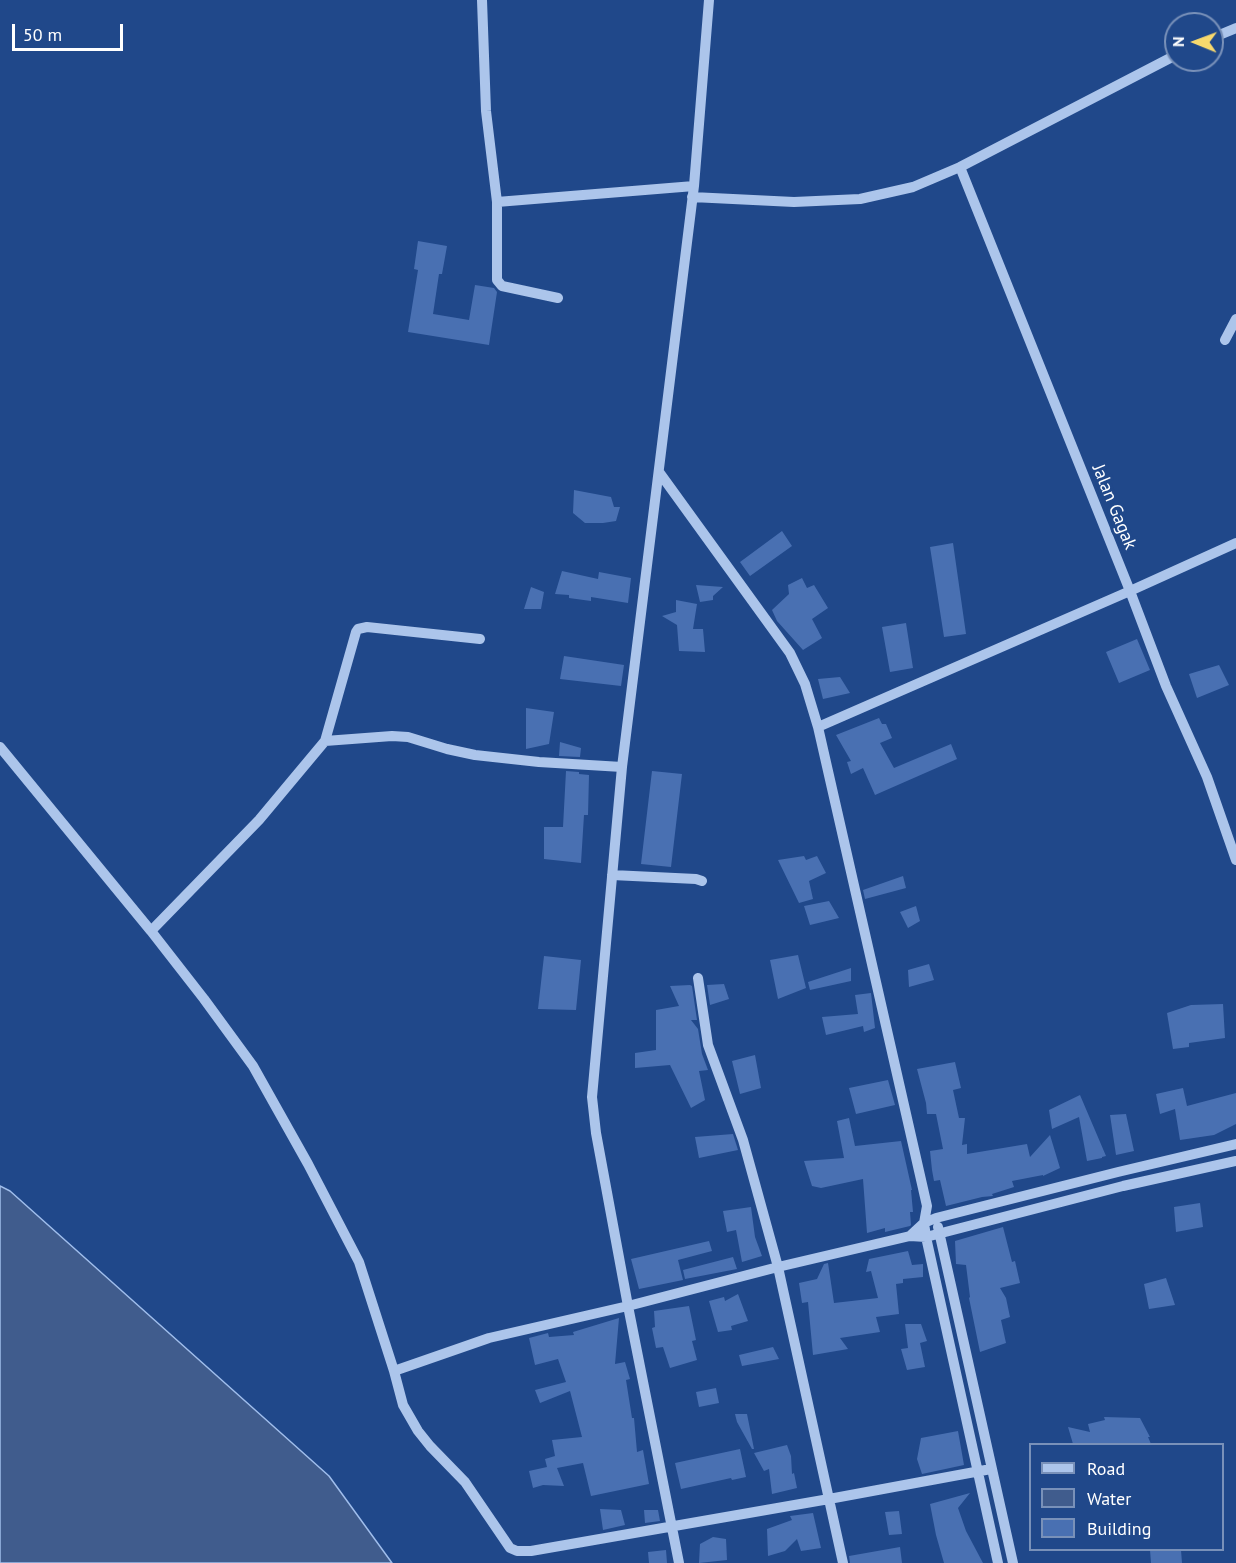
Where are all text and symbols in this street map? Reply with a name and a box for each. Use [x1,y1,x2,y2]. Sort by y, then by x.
scale bar [15,12,126,50]
north arrow [1164,12,1224,72]
text: 50 m [23,23,62,46]
text: N [1168,36,1188,47]
street label: Jalan Gagak [1087,461,1141,553]
legend [1029,1443,1224,1551]
text: Road [1087,1457,1125,1480]
text: Water [1087,1487,1131,1510]
text: Building [1087,1517,1151,1540]

